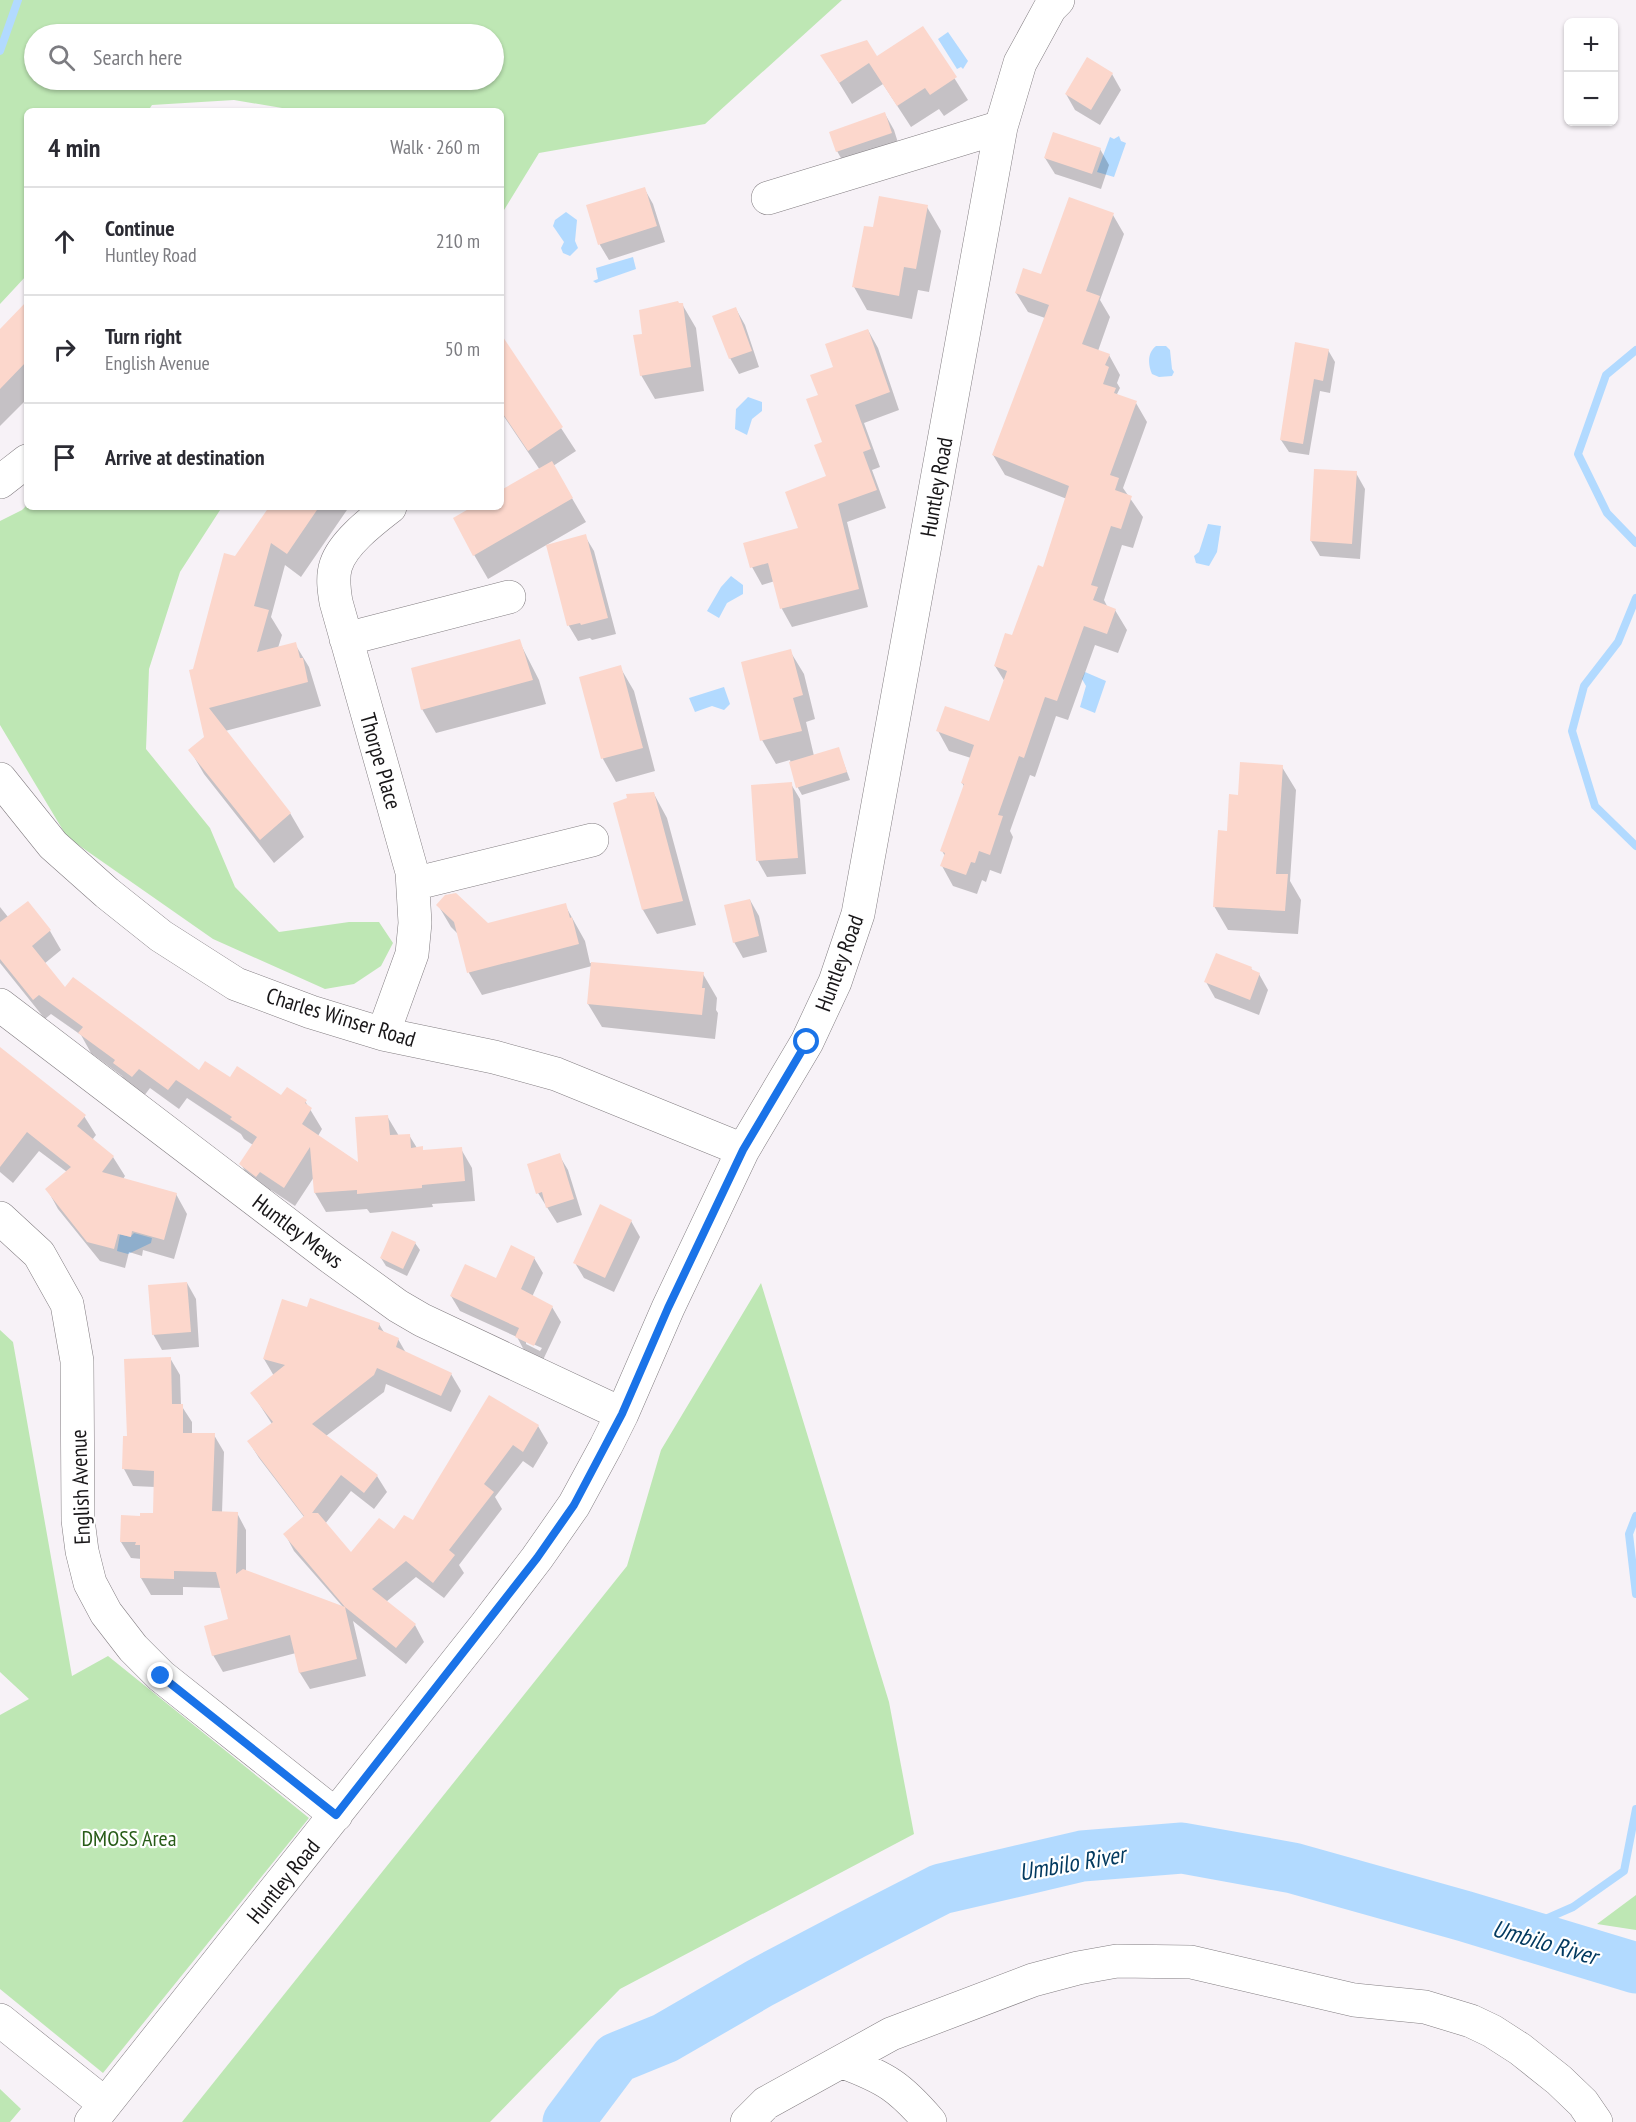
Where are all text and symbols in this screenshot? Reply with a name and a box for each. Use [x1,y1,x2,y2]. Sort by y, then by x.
map controls [1564,18,1618,126]
button: + [1564,18,1618,72]
search box [24,24,504,90]
icon: search [45,41,78,74]
text: Search here [93,43,182,71]
button: − [1564,72,1618,126]
text: 4 min [48,131,101,164]
text: Walk · 260 m [390,134,480,160]
text: Continue [105,214,175,242]
icon: ahead [48,225,81,258]
text: 210 m [436,228,480,254]
text: Huntley Road [105,242,197,268]
text: Turn right [105,322,182,350]
icon: right [48,333,81,366]
text: 50 m [445,336,480,362]
text: English Avenue [105,350,210,376]
street label: Huntley Road [913,435,959,539]
icon: arrive [48,441,81,474]
text: Arrive at destination [105,443,265,471]
street label: Thorpe Place [354,710,408,812]
street label: Huntley Road [809,911,869,1015]
street label: Charles Winser Road [263,981,419,1053]
route start [793,1028,819,1054]
street label: Huntley Mews [247,1188,349,1274]
street label: English Avenue [64,1429,96,1545]
route end [147,1662,173,1688]
park label: DMOSS Area [82,1824,176,1852]
street label: Huntley Road [240,1833,326,1929]
water label: Umbilo River [1016,1838,1131,1888]
water label: Umbilo River [1489,1912,1604,1973]

